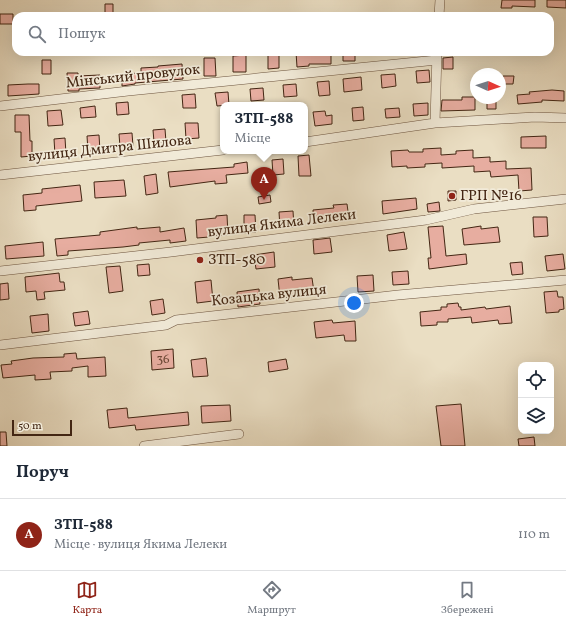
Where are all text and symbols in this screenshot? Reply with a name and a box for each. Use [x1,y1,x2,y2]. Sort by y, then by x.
search box [12,12,554,56]
icon: search [26,23,48,45]
text: Пошук [58,24,106,45]
street label: Мінський провулок [65,60,201,94]
north arrow [470,68,506,104]
popup [220,102,308,154]
text: ЗТП-588 [235,109,293,130]
street label: вулиця Дмитра Шилова [27,130,193,168]
text: Місце [235,130,271,148]
pin: A [251,167,277,200]
place label: ГРП №16 [460,186,522,207]
marker: ГРП №16 [447,191,457,201]
street label: вулиця Якима Лелеки [207,204,357,244]
place label: ЗТП-580 [208,250,265,271]
marker: ЗТП-580 [195,255,205,265]
street label: Козацька вулиця [210,279,328,312]
your location [344,293,364,313]
house number: 36 [156,351,170,369]
map controls [518,362,554,434]
button: locate [518,362,554,398]
button: layers [518,398,554,434]
scale bar [12,418,72,437]
text: 50 m [18,419,42,434]
text: Поруч [16,461,69,484]
text: ЗТП-588 [54,515,113,536]
text: A [24,526,34,544]
text: 110 m [518,526,550,544]
text: Місце · вулиця Якима Лелеки [54,536,227,554]
tab: Карта [72,579,102,618]
tab: Маршрут [247,579,296,618]
tab: Збережені [441,579,493,618]

